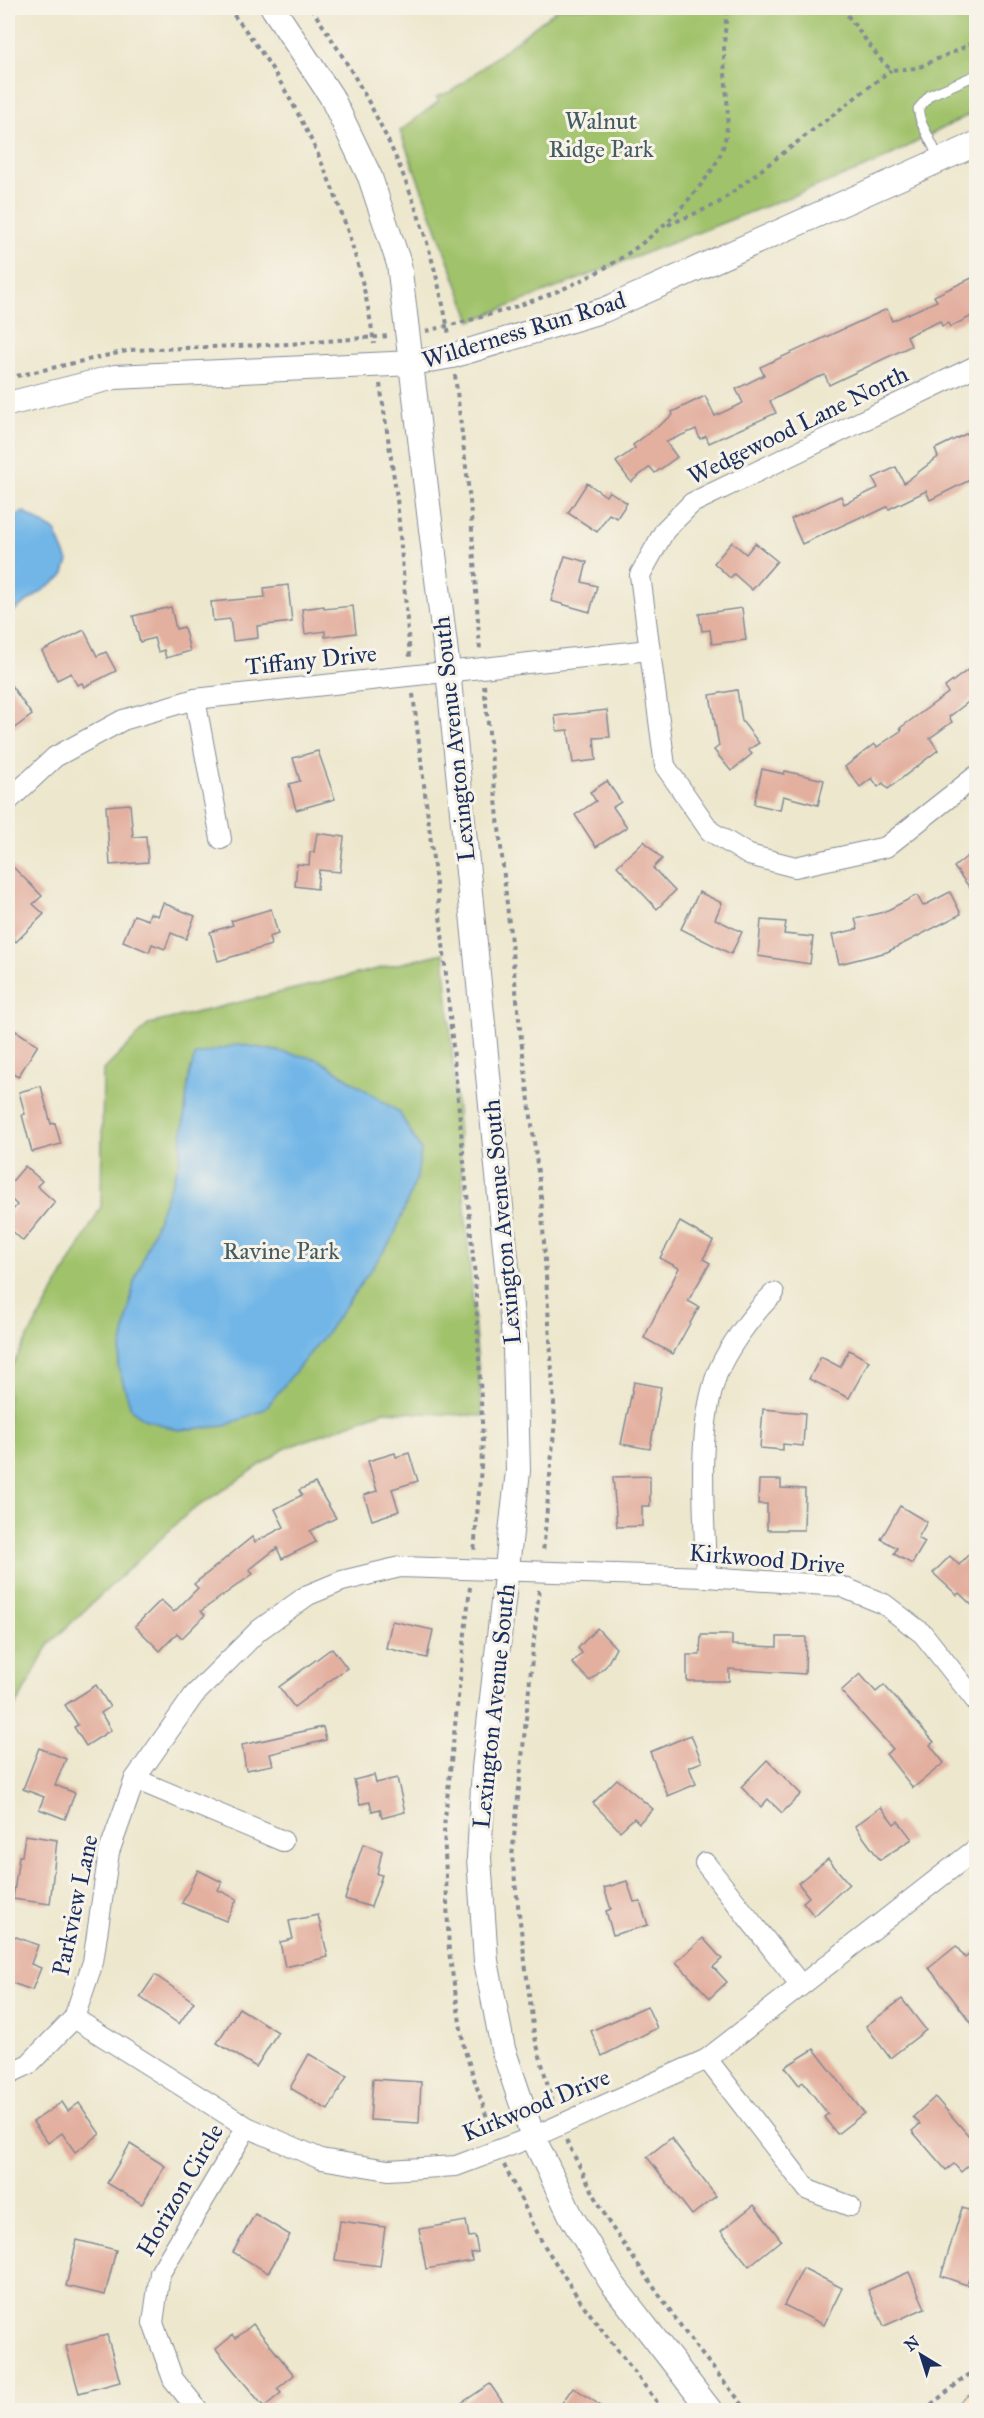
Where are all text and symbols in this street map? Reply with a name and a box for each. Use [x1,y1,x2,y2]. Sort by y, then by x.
park label: Walnut Ridge Park [548,106,654,164]
street label: Wilderness Run Road [419,285,629,375]
street label: Wedgewood Lane North [683,359,913,491]
street label: Lexington Avenue South [426,615,482,863]
street label: Tiffany Drive [244,638,378,682]
street label: Lexington Avenue South [476,1098,528,1346]
park label: Ravine Park [223,1236,340,1266]
street label: Kirkwood Drive [688,1537,846,1581]
street label: Lexington Avenue South [466,1582,522,1830]
street label: Parkview Lane [45,1832,105,1978]
street label: Kirkwood Drive [458,2062,614,2148]
street label: Horizon Circle [130,2118,230,2262]
north arrow [891,2325,951,2385]
text: N [901,2332,924,2355]

